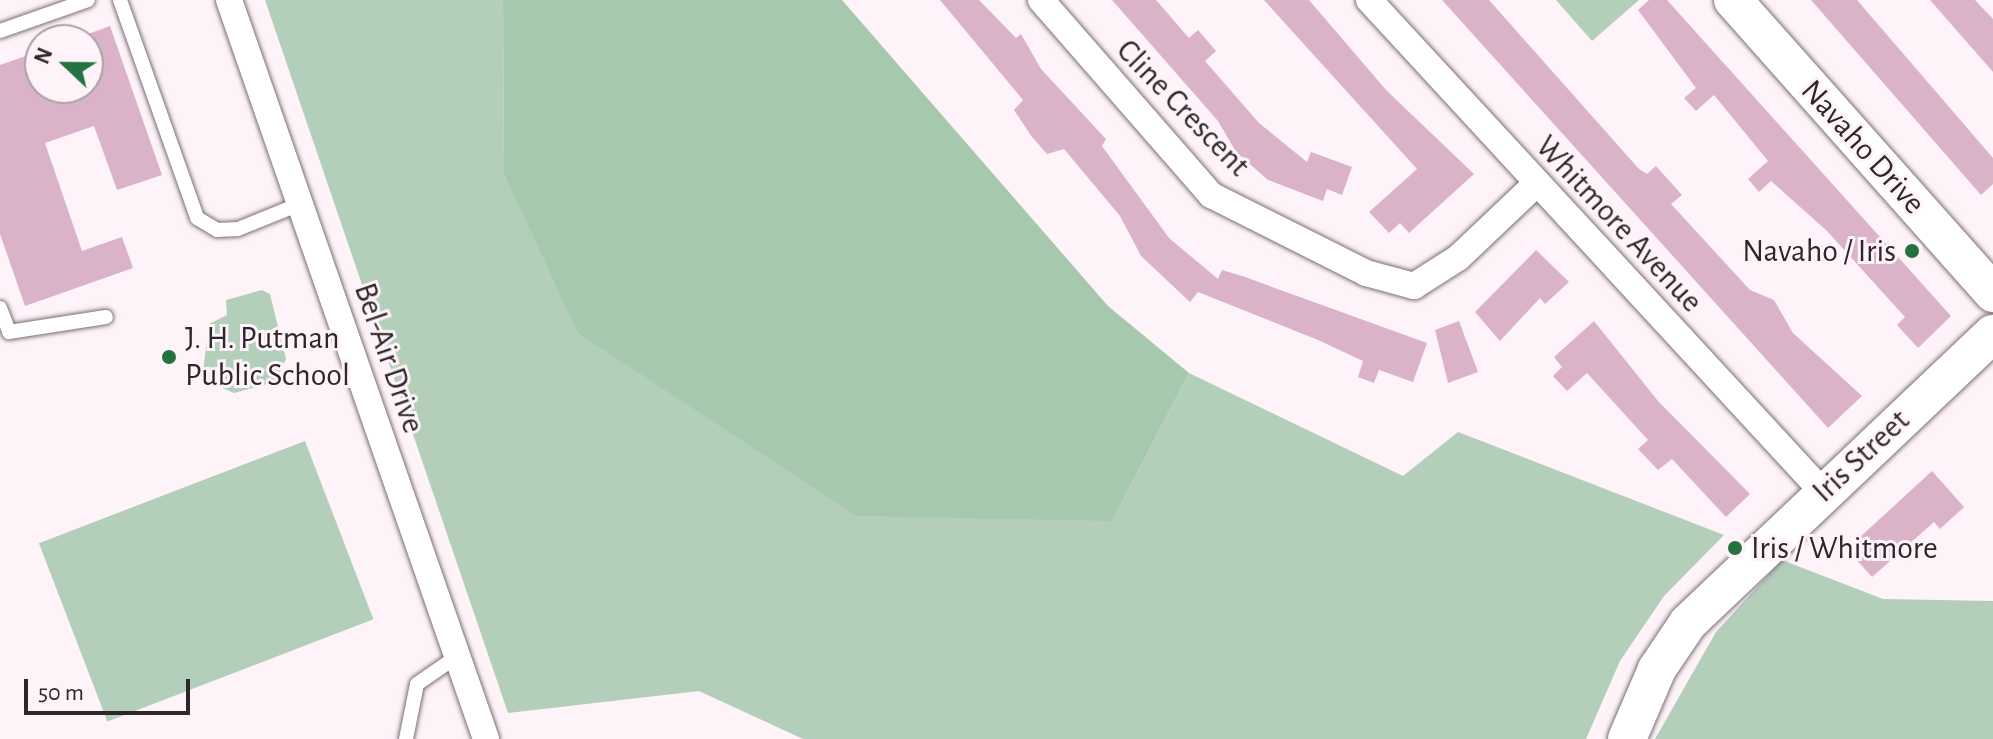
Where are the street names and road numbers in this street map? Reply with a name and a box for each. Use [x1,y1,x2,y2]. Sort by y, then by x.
street label: Cline Crescent [1108,32,1258,184]
street label: Navaho Drive [1793,72,1933,222]
street label: Whitmore Avenue [1527,128,1711,320]
street label: Bel-Air Drive [345,278,433,438]
street label: Iris Street [1804,401,1918,511]

